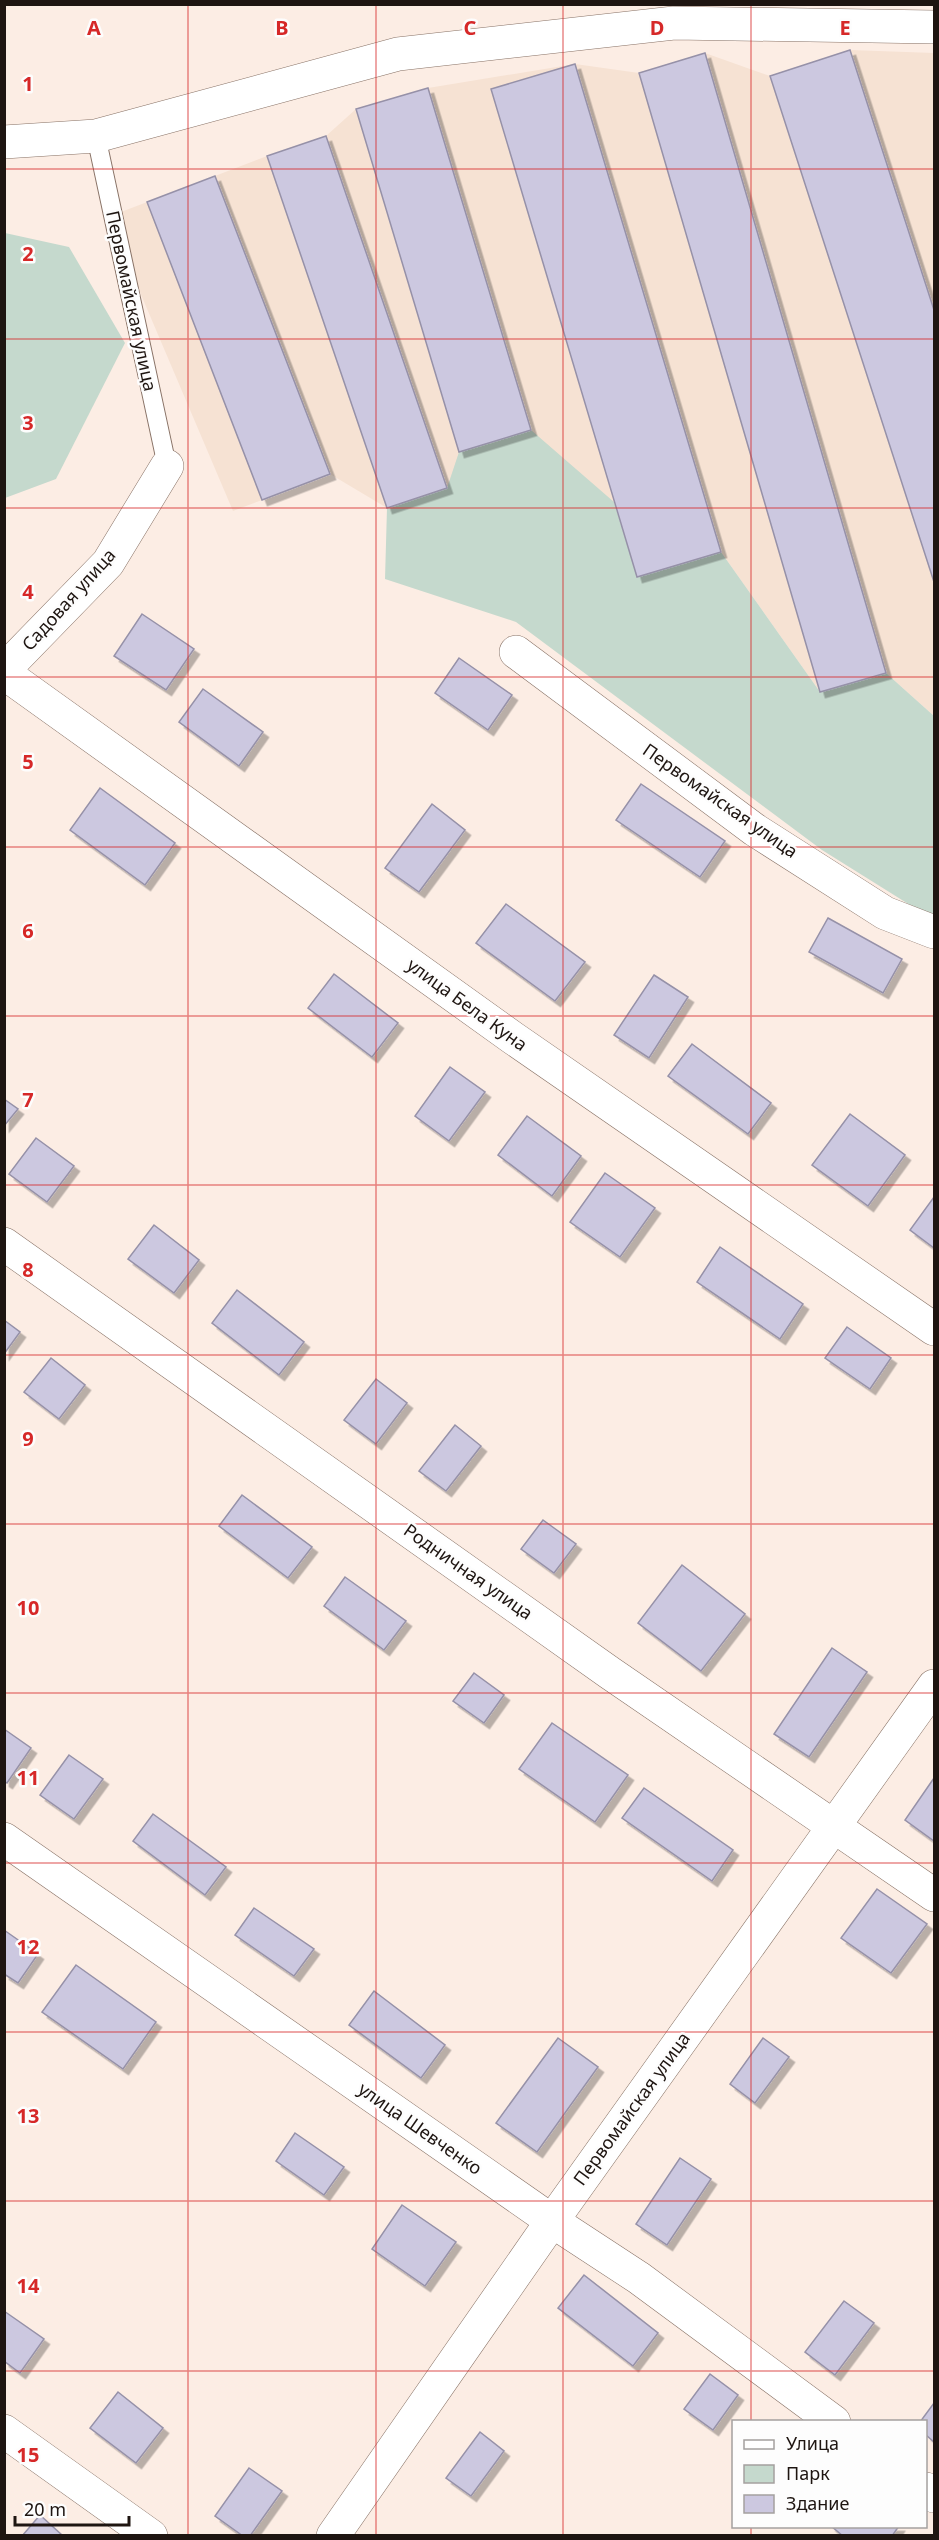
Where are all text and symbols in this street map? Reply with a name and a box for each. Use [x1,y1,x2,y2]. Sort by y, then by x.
text: A [87,14,101,41]
text: B [275,14,289,41]
text: C [464,14,477,41]
text: D [650,14,664,41]
text: E [839,14,851,41]
text: 1 [22,70,34,97]
street label: Первомайская улица [101,208,163,393]
text: 2 [22,240,34,267]
text: 3 [22,409,34,436]
street label: Садовая улица [16,543,120,655]
text: 4 [22,578,34,605]
street label: Первомайская улица [638,738,803,863]
text: 5 [22,748,34,775]
text: 6 [22,917,34,944]
street label: улица Бела Куна [403,952,533,1056]
text: 7 [22,1086,34,1113]
text: 8 [22,1256,34,1283]
text: 9 [22,1425,34,1452]
street label: Родничная улица [399,1518,538,1625]
text: 10 [17,1594,39,1621]
text: 11 [17,1764,39,1791]
text: 12 [17,1933,39,1960]
street label: Первомайская улица [567,2027,695,2190]
street label: улица Шевченко [354,2077,487,2180]
text: 13 [17,2102,39,2129]
text: 14 [17,2272,40,2299]
legend [732,2420,927,2528]
text: Улица [786,2431,839,2455]
text: 15 [17,2441,39,2468]
text: Парк [786,2461,830,2485]
scale bar [15,2489,129,2527]
text: Здание [786,2491,850,2515]
text: 20 m [24,2497,66,2521]

